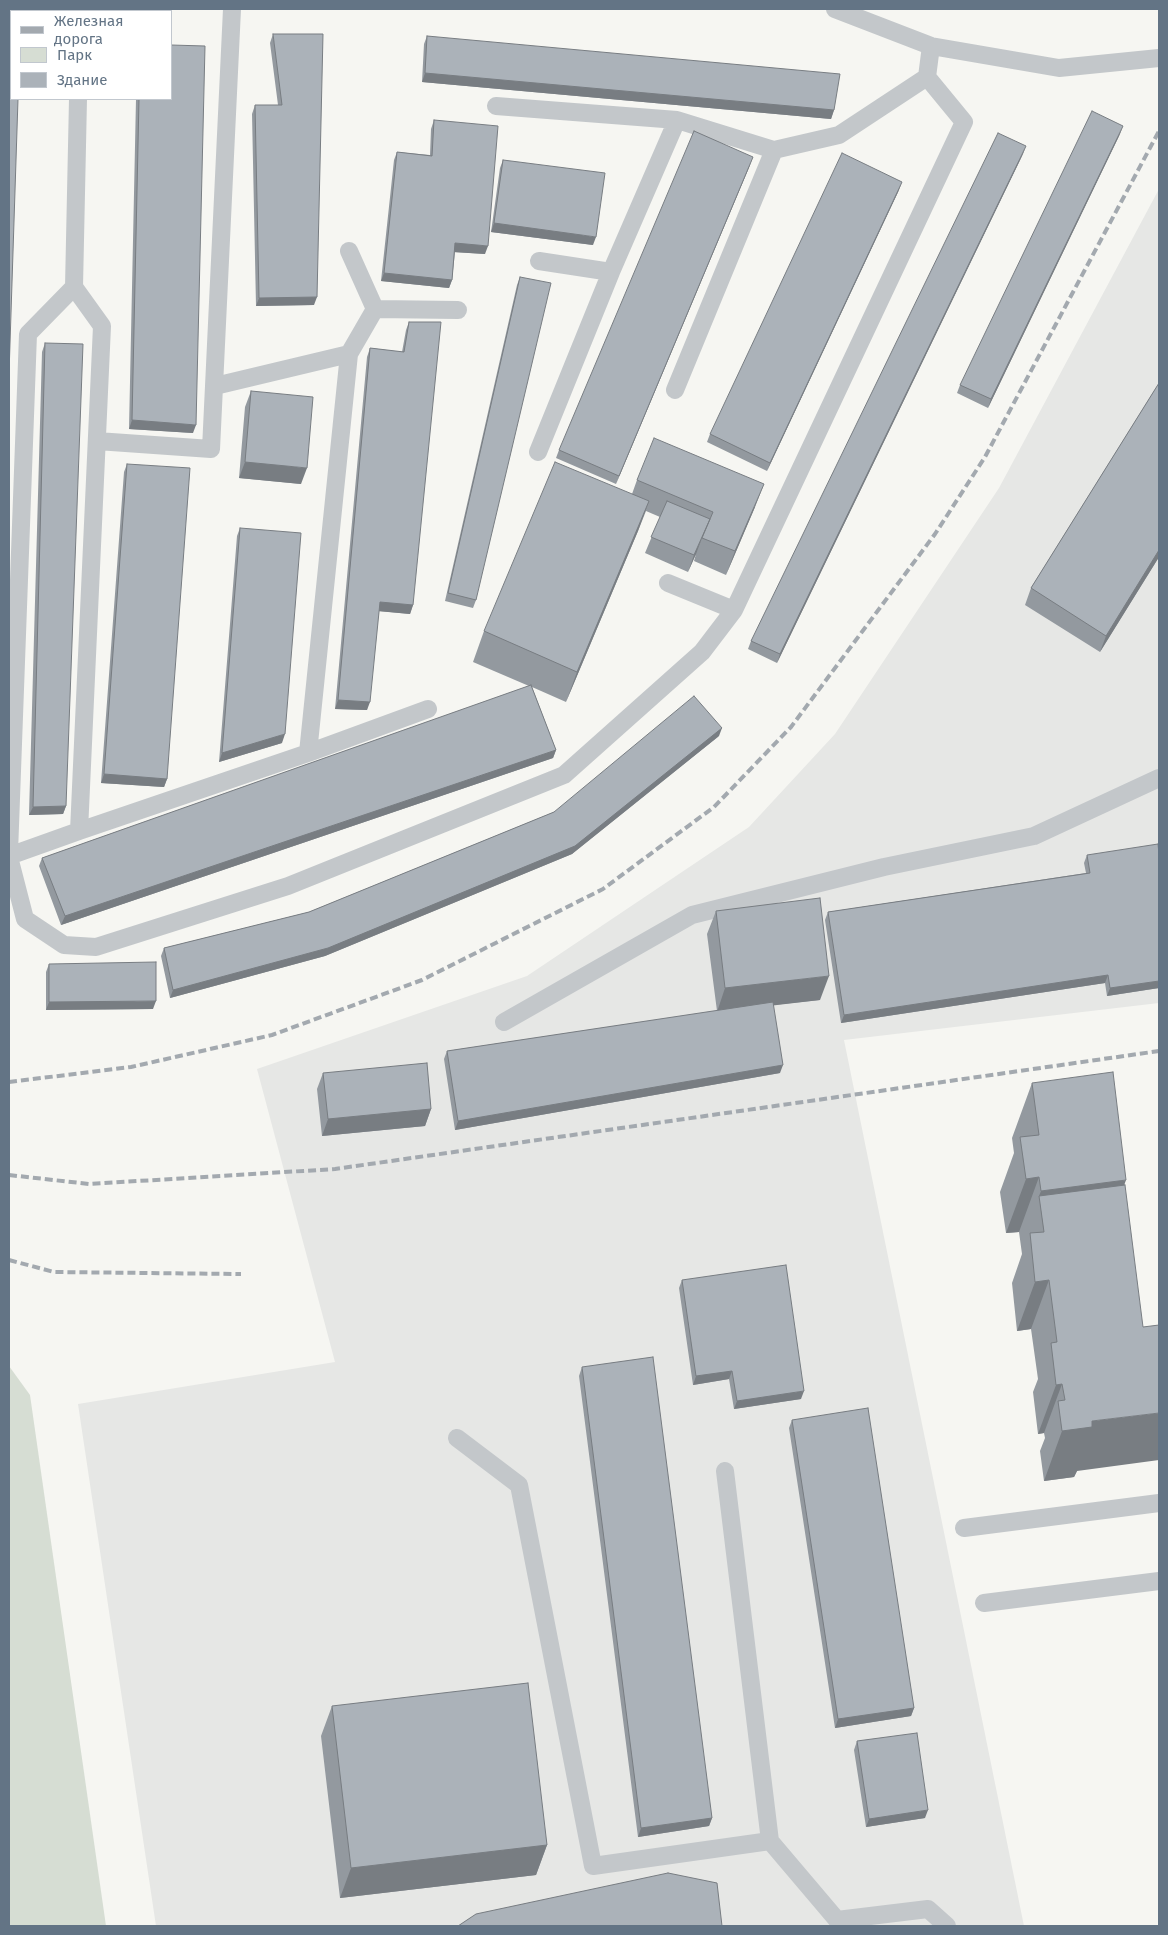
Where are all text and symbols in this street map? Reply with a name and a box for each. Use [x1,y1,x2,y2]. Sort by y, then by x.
legend [10,10,172,100]
text: Железная дорога [54,12,123,48]
text: Парк [57,46,92,64]
text: Здание [57,71,107,89]

